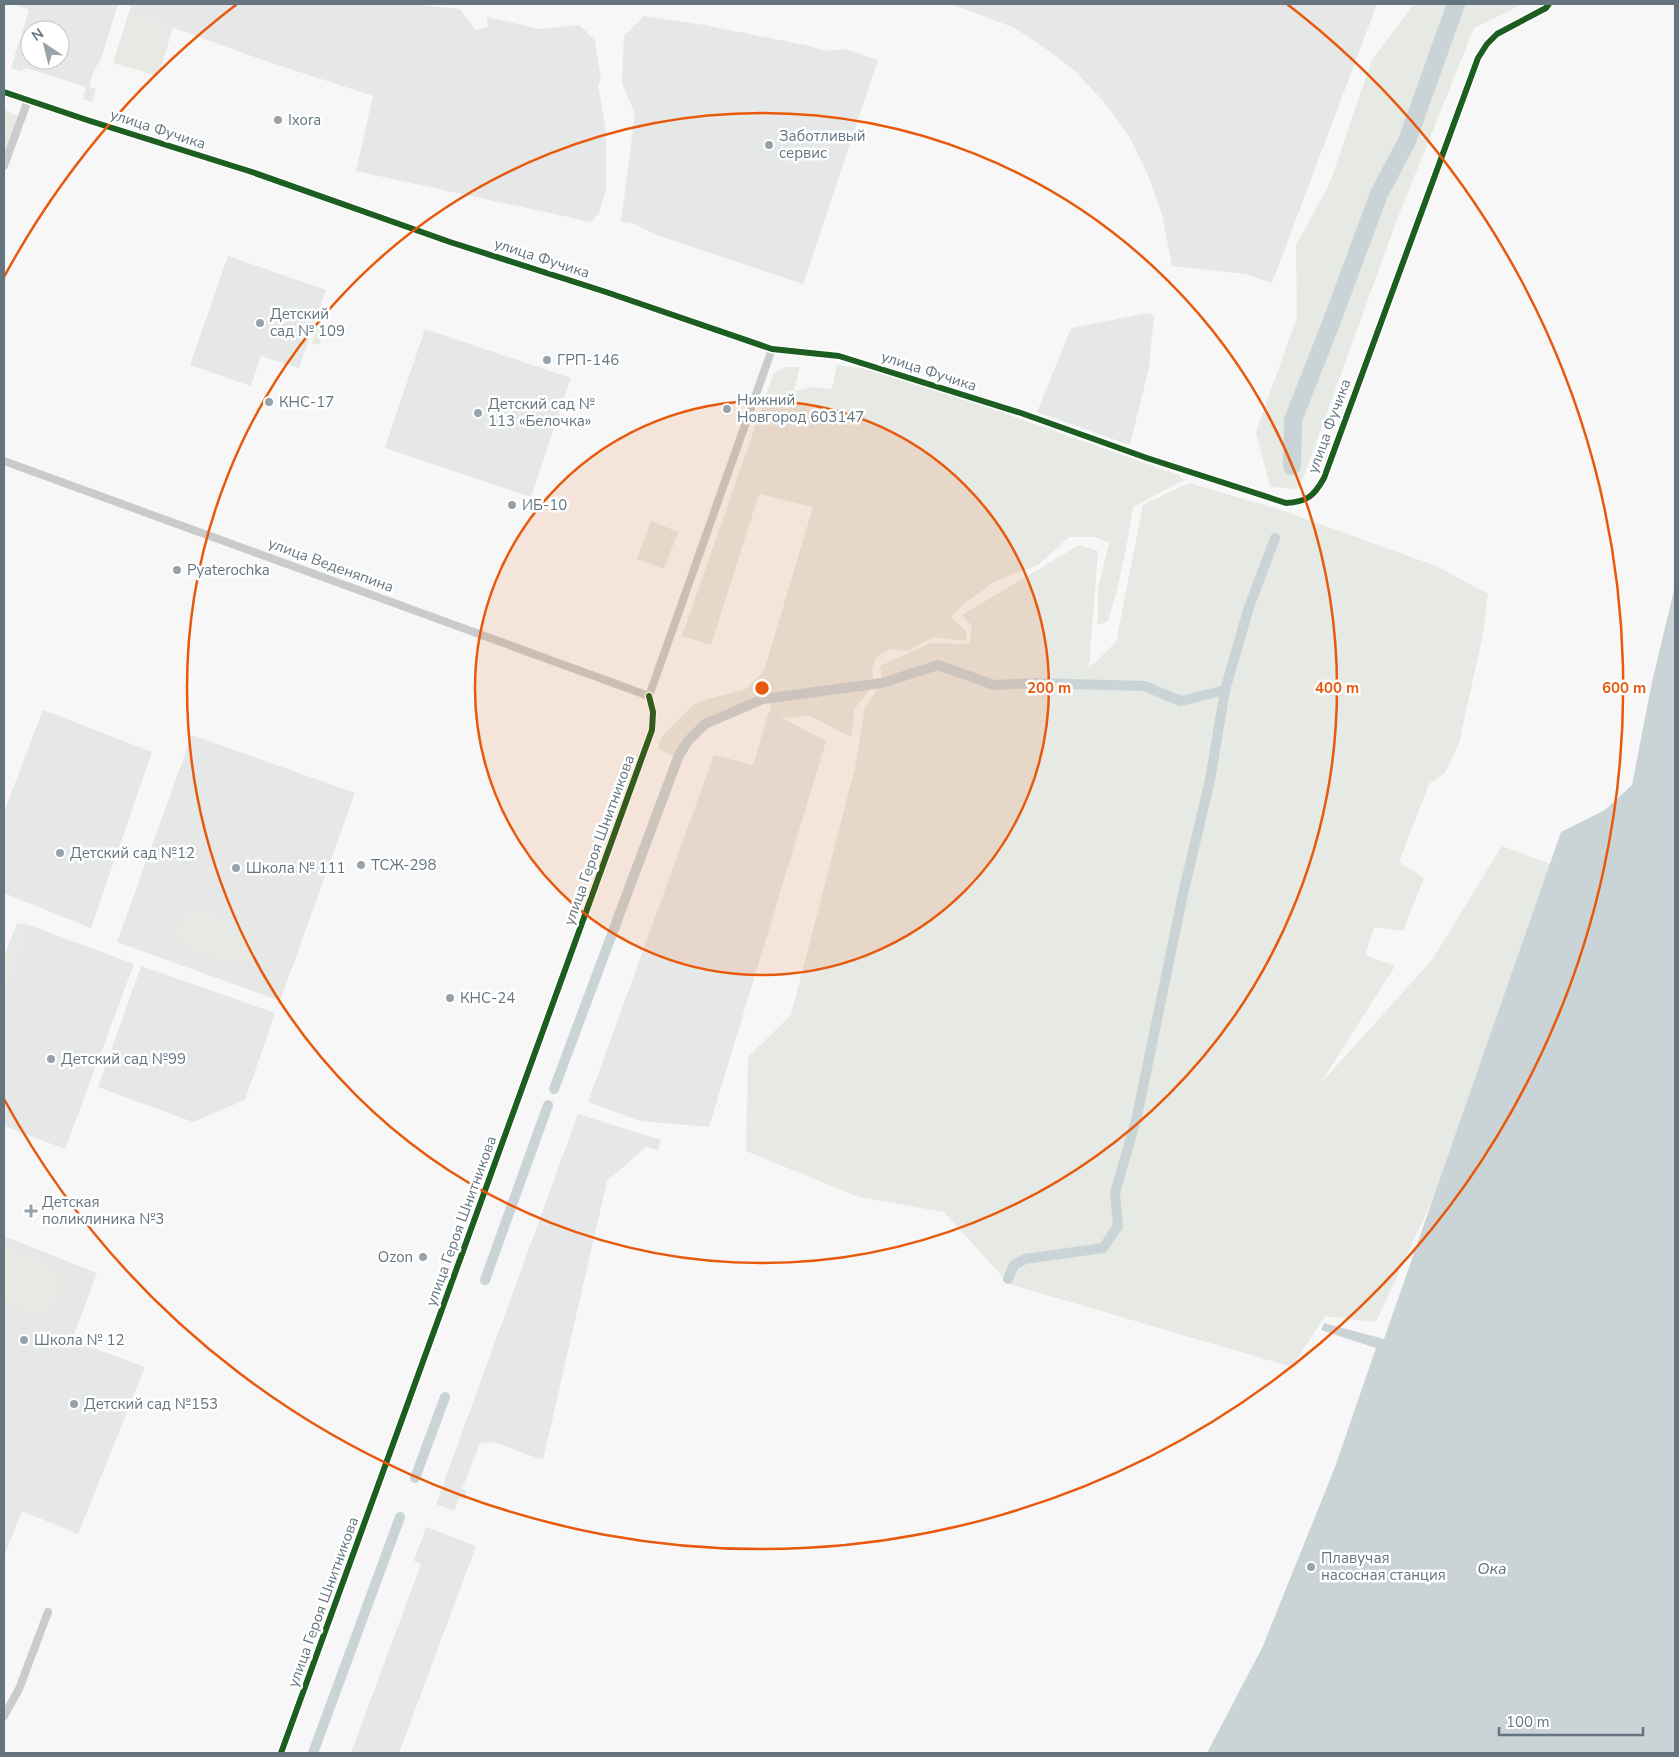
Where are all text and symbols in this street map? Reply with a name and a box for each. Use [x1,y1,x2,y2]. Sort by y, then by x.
north arrow [20,20,70,70]
text: N [28,24,48,46]
street label: улица Фучика [108,104,208,154]
place label: Ixora [288,110,321,130]
marker: Ixora [272,114,284,126]
place label: Заботливый сервис [779,126,866,163]
marker: Заботливый сервис [763,139,775,151]
street label: улица Фучика [492,233,592,283]
place label: Детский сад № 109 [270,304,345,341]
marker: Детский сад № 109 [254,317,266,329]
street label: улица Фучика [879,346,979,396]
place label: ГРП-146 [557,350,619,370]
marker: ГРП-146 [541,354,553,366]
street label: улица Фучика [1303,376,1355,476]
place label: Нижний Новгород 603147 [737,390,864,427]
place label: КНС-17 [279,392,334,412]
place label: Детский сад № 113 «Белочка» [488,394,595,431]
marker: КНС-17 [263,396,275,408]
marker: Нижний Новгород 603147 [721,403,733,415]
marker: Детский сад № 113 «Белочка» [472,407,484,419]
place label: ИБ-10 [522,495,567,515]
marker: ИБ-10 [506,499,518,511]
street label: улица Веденяпина [265,533,397,597]
place label: Pyaterochka [187,560,270,580]
marker: Pyaterochka [171,564,183,576]
text: 200 m [1027,678,1071,698]
text: 400 m [1315,678,1359,698]
text: 600 m [1602,678,1646,698]
centre of rings [753,679,771,697]
street label: улица Героя Шнитникова [559,752,639,928]
place label: Детский сад №12 [70,843,195,863]
marker: Детский сад №12 [54,847,66,859]
place label: ТСЖ-298 [371,855,437,875]
place label: Школа № 111 [246,858,346,878]
marker: ТСЖ-298 [355,859,367,871]
marker: Школа № 111 [230,862,242,874]
place label: КНС-24 [460,988,515,1008]
marker: КНС-24 [444,992,456,1004]
place label: Детский сад №99 [61,1049,186,1069]
marker: Детский сад №99 [45,1053,57,1065]
street label: улица Героя Шнитникова [421,1133,501,1309]
place label: Детская поликлиника №3 [42,1192,164,1229]
marker: Детская поликлиника №3 [24,1204,38,1218]
place label: Ozon [378,1247,413,1267]
marker: Ozon [417,1251,429,1263]
place label: Школа № 12 [34,1330,125,1350]
marker: Школа № 12 [18,1334,30,1346]
place label: Детский сад №153 [84,1394,218,1414]
marker: Детский сад №153 [68,1398,80,1410]
street label: улица Героя Шнитникова [283,1514,363,1690]
place label: Плавучая насосная станция [1321,1548,1446,1585]
water label: Ока [1477,1558,1507,1580]
marker: Плавучая насосная станция [1305,1561,1317,1573]
scale bar [1499,1704,1643,1736]
text: 100 m [1506,1712,1550,1732]

